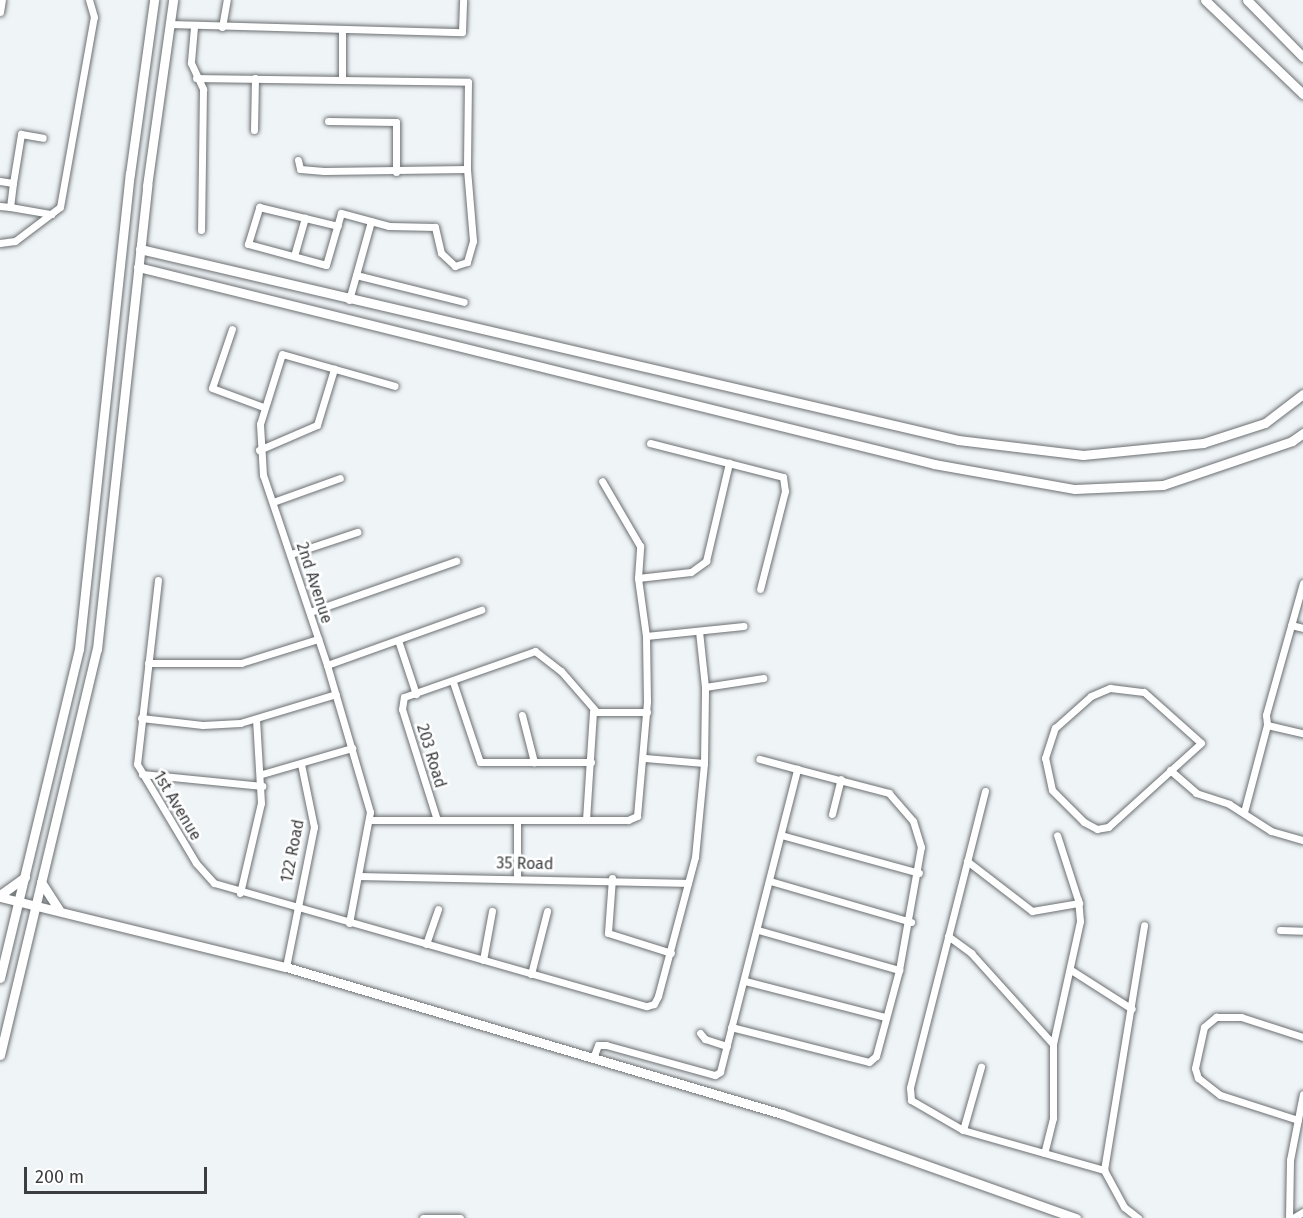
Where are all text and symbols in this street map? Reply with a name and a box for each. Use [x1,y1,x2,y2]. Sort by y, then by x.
street label: 2nd Avenue [292,540,336,626]
street label: 203 Road [412,722,450,790]
street label: 1st Avenue [149,768,205,844]
street label: 122 Road [277,818,309,884]
street label: 35 Road [496,854,554,874]
scale bar [27,1155,210,1193]
text: 200 m [35,1166,84,1188]

